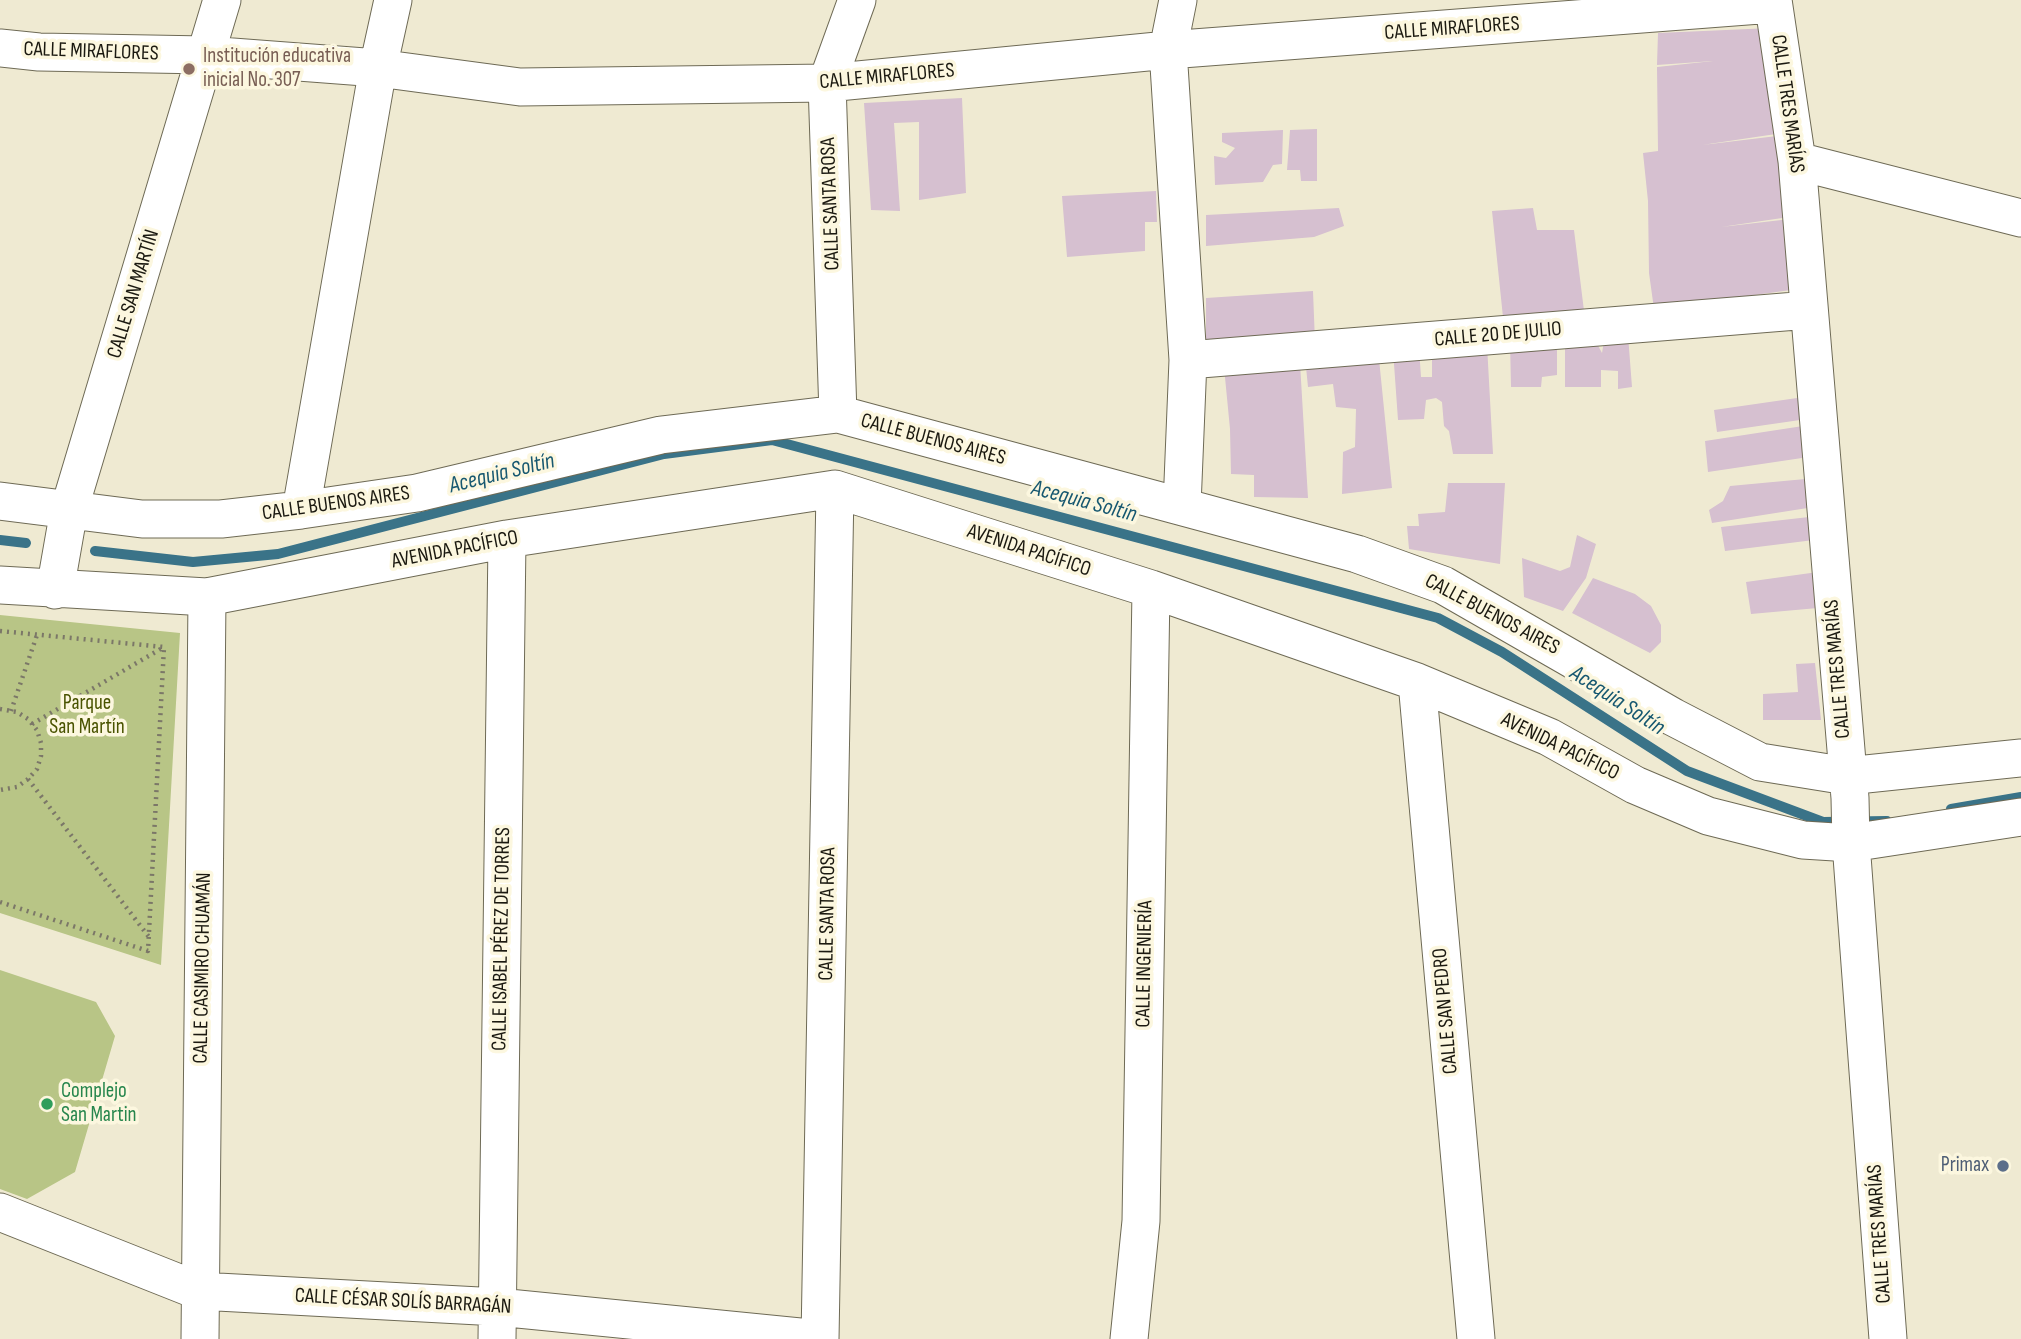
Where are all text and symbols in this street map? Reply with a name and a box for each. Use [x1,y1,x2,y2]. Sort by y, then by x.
street label: CALLE MIRAFLORES [1384,12,1520,46]
street label: CALLE TRES MARÍAS [1765,33,1809,175]
street label: CALLE MIRAFLORES [23,37,159,67]
place label: Institución educativa inicial No. 307 [203,44,351,94]
street label: CALLE MIRAFLORES [818,59,956,95]
marker: Institución educativa inicial No. 307 [181,61,197,77]
street label: CALLE SANTA ROSA [816,137,846,271]
street label: CALLE SAN MARTÍN [102,227,166,361]
street label: CALLE 20 DE JULIO [1433,317,1563,353]
street label: CALLE BUENOS AIRES [858,409,1008,471]
water label: Acequia Soltín [446,448,558,500]
water label: Acequia Soltín [1028,475,1140,529]
street label: CALLE BUENOS AIRES [261,481,411,527]
street label: AVENIDA PACÍFICO [964,519,1094,583]
street label: AVENIDA PACÍFICO [390,525,520,575]
street label: CALLE BUENOS AIRES [1420,569,1564,661]
street label: CALLE TRES MARÍAS [1819,599,1857,739]
water label: Acequia Soltín [1564,660,1670,742]
park label: Parque San Martín [49,691,125,741]
street label: AVENIDA PACÍFICO [1497,708,1623,786]
street label: CALLE ISABEL PÉREZ DE TORRES [487,827,517,1051]
street label: CALLE SANTA ROSA [814,847,842,981]
street label: CALLE CASIMIRO CHUAMÁN [189,872,217,1064]
street label: CALLE INGENIERÍA [1131,900,1159,1028]
street label: CALLE SAN PEDRO [1428,947,1464,1075]
place label: Complejo San Martin [61,1079,137,1129]
marker: Complejo San Martin [39,1096,55,1112]
place label: Primax [1941,1153,1989,1179]
marker: Primax [1995,1158,2011,1174]
street label: CALLE TRES MARÍAS [1863,1164,1897,1304]
street label: CALLE CÉSAR SOLÍS BARRAGÁN [294,1284,512,1320]

